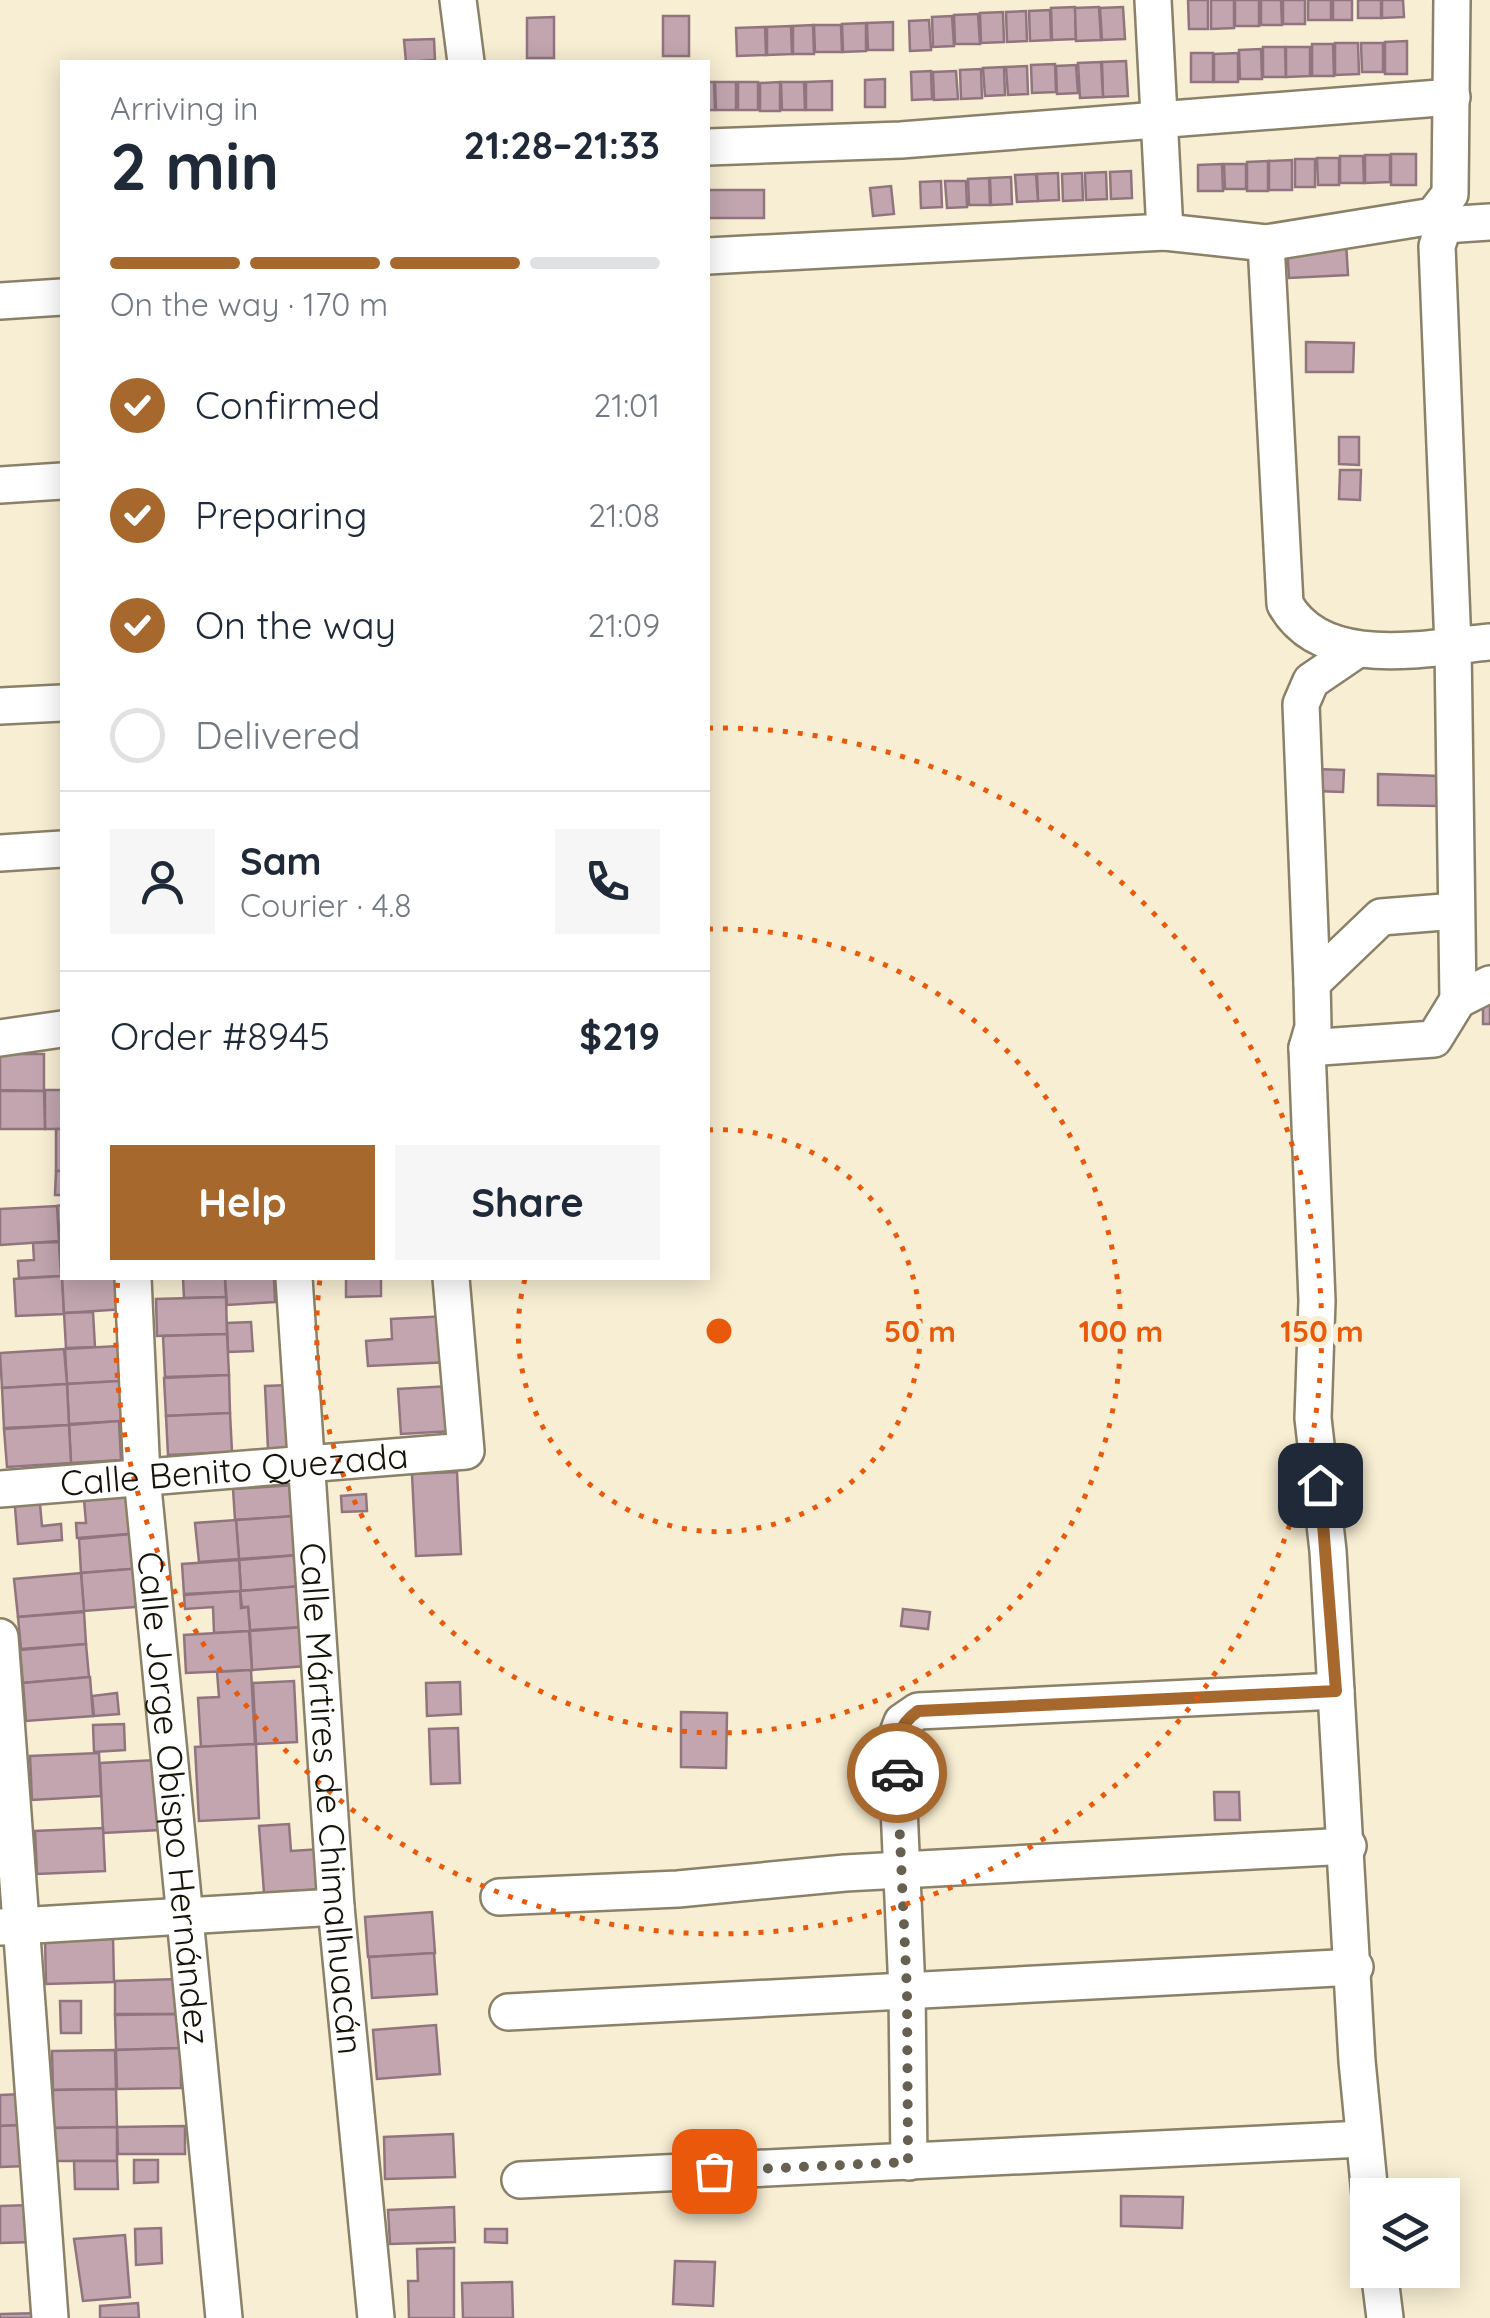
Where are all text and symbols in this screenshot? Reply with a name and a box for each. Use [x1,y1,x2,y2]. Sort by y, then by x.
text: Arriving in [110,88,259,128]
text: 21:28–21:33 [464,121,660,169]
text: 2 min [110,125,279,206]
text: On the way · 170 m [110,284,388,324]
icon: check [110,378,165,433]
text: Confirmed [195,381,380,429]
text: 21:01 [594,385,660,425]
icon: check [110,488,165,543]
text: Preparing [195,491,367,539]
text: 21:08 [588,495,660,535]
icon: check [110,598,165,653]
text: On the way [195,601,396,649]
text: 21:09 [588,605,660,645]
text: Delivered [195,711,361,759]
button: person [110,829,215,934]
button: phone [555,829,660,934]
text: Sam [240,837,322,885]
text: Courier · 4.8 [240,885,412,925]
text: Order #8945 [110,1012,330,1060]
text: $219 [579,1012,660,1060]
button: Help [110,1145,375,1260]
button: Share [395,1145,660,1260]
text: 50 m [884,1312,956,1350]
text: 100 m [1079,1312,1163,1350]
text: 150 m [1280,1312,1364,1350]
centre of rings [701,1313,737,1349]
street label: Calle Benito Quezada [58,1433,410,1505]
pin [1278,1443,1363,1528]
icon: home [1293,1458,1348,1513]
street label: Calle Mártires de Chimalhuacán [291,1541,373,2057]
street label: Calle Jorge Obispo Hernández [128,1549,220,2047]
courier [847,1723,947,1823]
icon: car [870,1746,925,1801]
pin [672,2129,757,2214]
icon: bag [687,2144,742,2199]
map controls [1350,2178,1460,2288]
button: layers [1350,2178,1460,2288]

